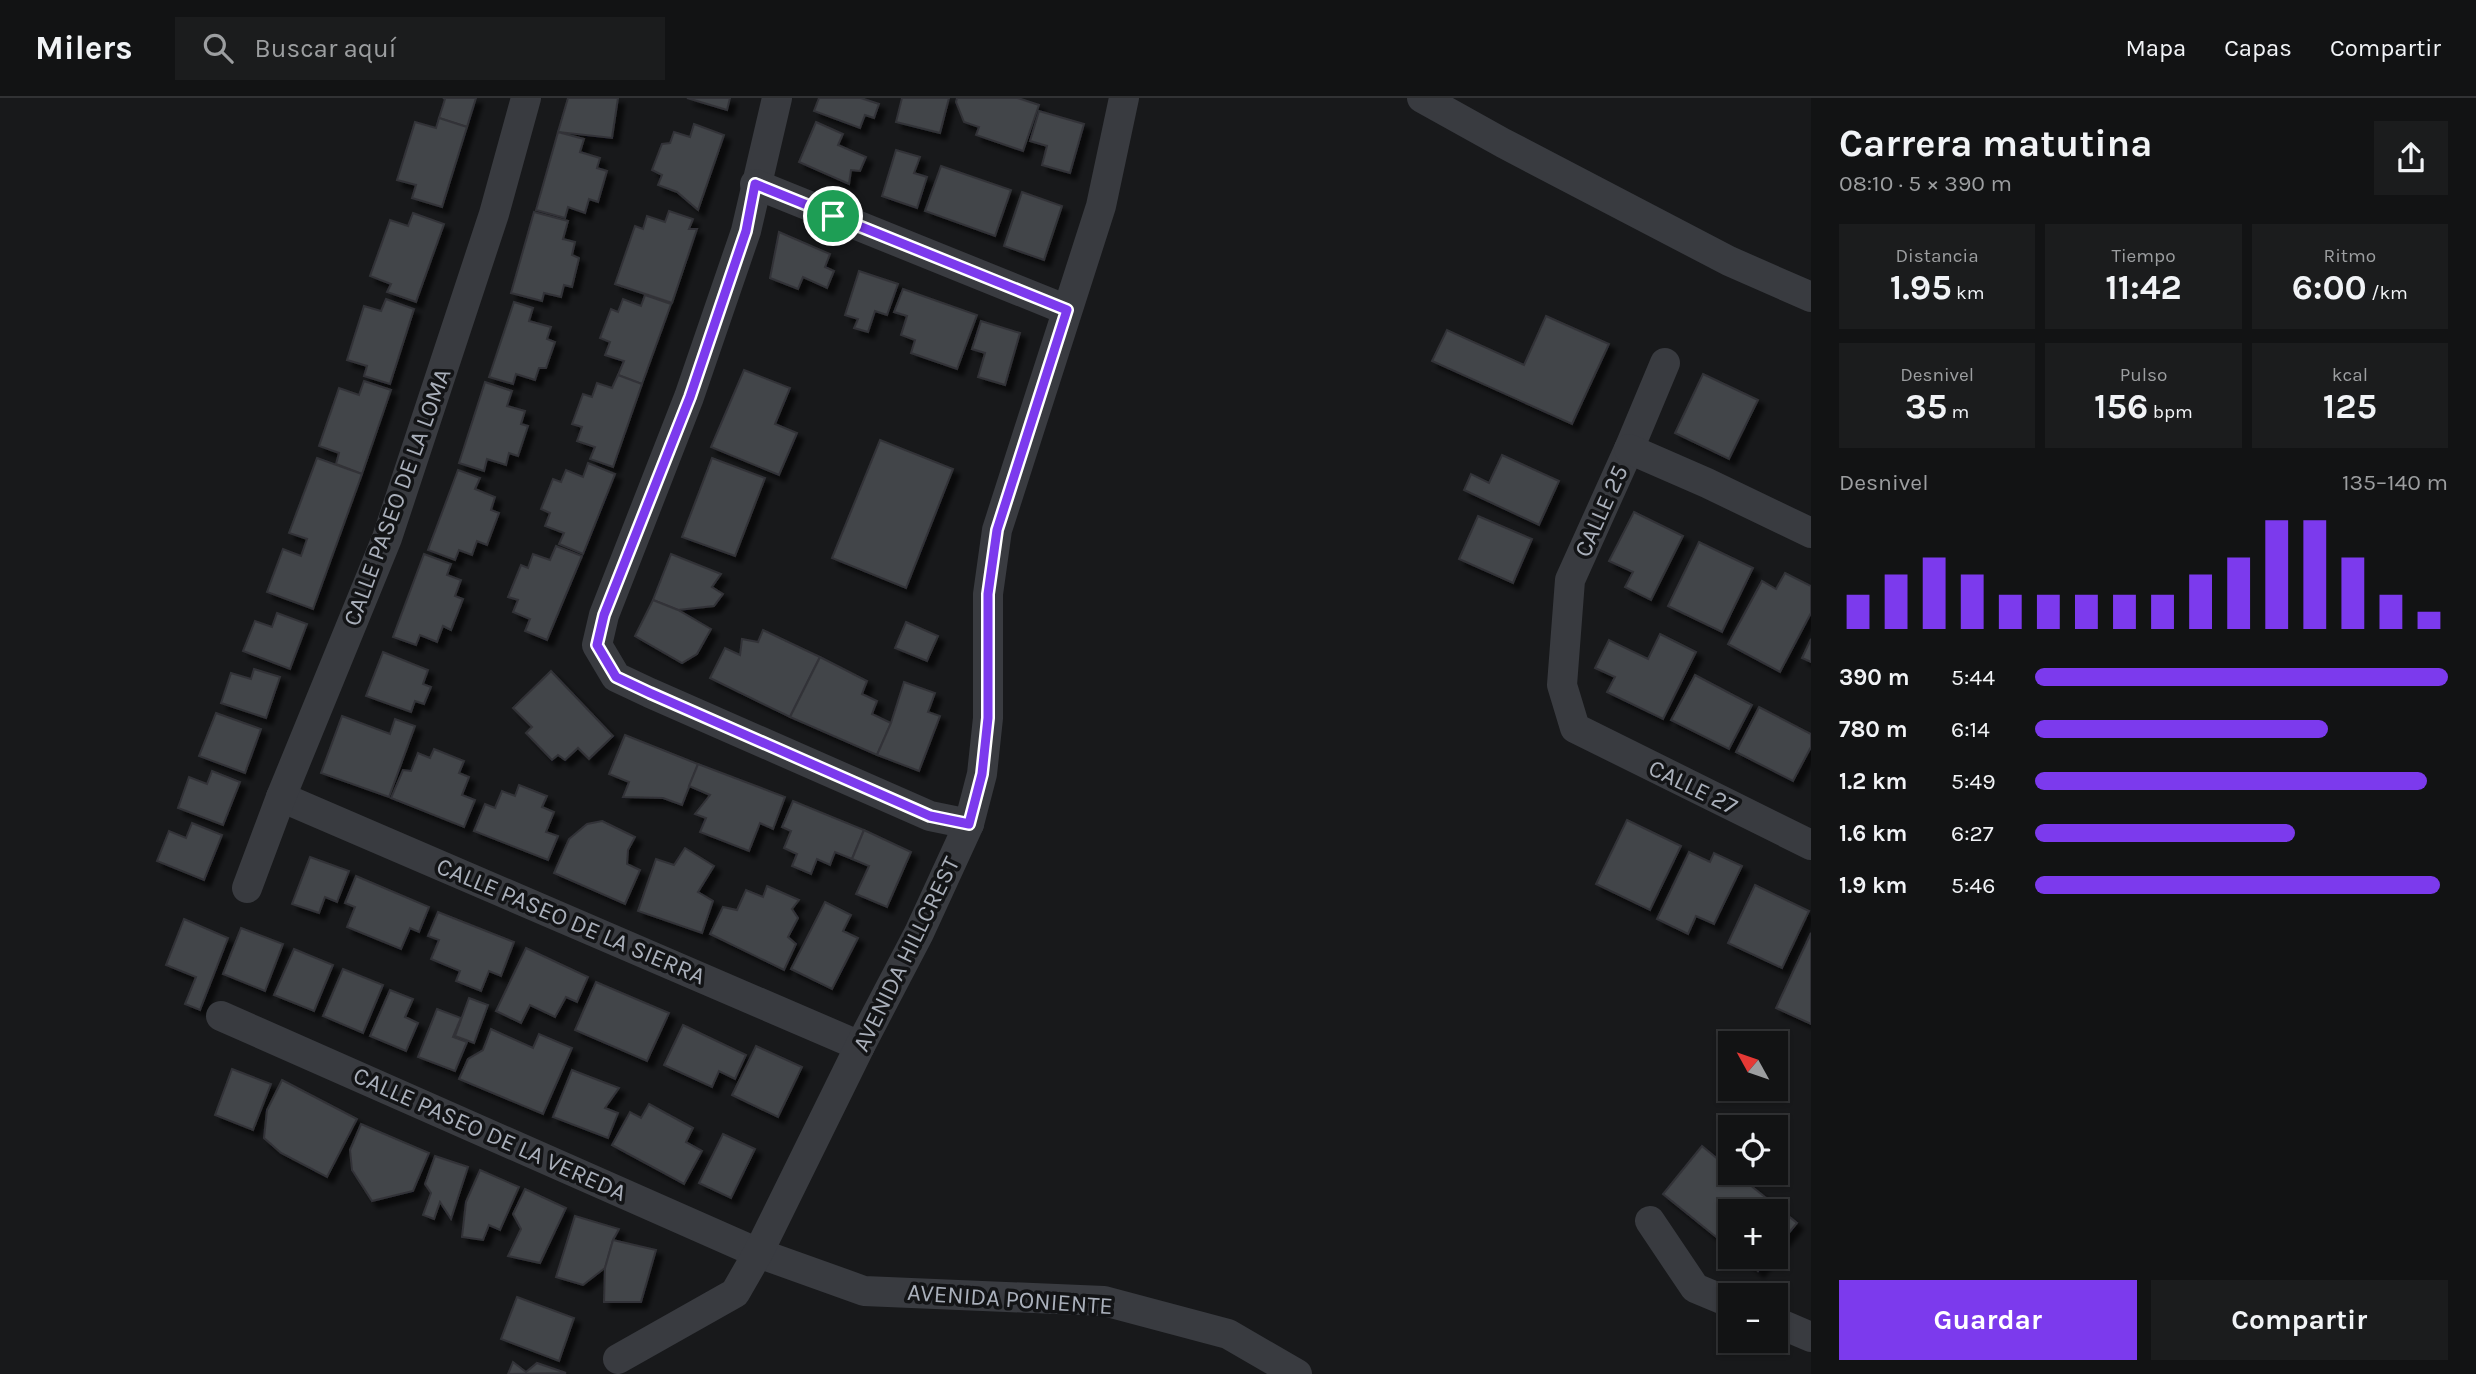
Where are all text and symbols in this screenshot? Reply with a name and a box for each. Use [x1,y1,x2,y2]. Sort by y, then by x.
search box [175,17,665,80]
text: Milers [35,29,133,67]
icon: search [199,29,237,67]
text: Buscar aquí [255,33,396,64]
text: Mapa [2125,34,2186,62]
text: Capas [2224,34,2292,62]
text: Compartir [2330,34,2441,62]
text: Carrera matutina [1839,121,2153,166]
button: share [2374,121,2448,195]
text: 08:10 · 5 × 390 m [1839,170,2012,197]
pin [803,186,863,246]
icon: arrive [814,197,852,235]
text: Distancia [1896,245,1979,267]
text: Tiempo [2111,245,2176,267]
text: Ritmo [2324,245,2376,267]
text: 1.95 [1890,267,1952,308]
text: 11:42 [2105,267,2182,308]
text: 6:00 [2292,267,2367,308]
text: km [1952,282,1985,304]
text: /km [2367,282,2408,304]
street label: CALLE PASEO DE LA LOMA [337,364,457,630]
text: Desnivel [1900,364,1974,386]
text: Pulso [2120,364,2167,386]
text: kcal [2332,364,2368,386]
text: 35 [1905,386,1947,427]
text: 156 [2094,386,2148,427]
text: 125 [2323,386,2377,427]
text: m [1947,401,1969,423]
text: bpm [2148,401,2193,423]
street label: CALLE 25 [1568,461,1634,561]
text: Desnivel [1839,469,1929,496]
text: 135–140 m [2342,469,2448,496]
text: 390 m [1839,664,1910,691]
text: 5:44 [1951,664,1995,691]
text: 780 m [1839,716,1908,743]
text: 6:14 [1951,716,1990,743]
street label: CALLE 27 [1644,754,1742,820]
text: 1.2 km [1839,768,1907,795]
text: 5:49 [1951,768,1995,795]
text: 1.6 km [1839,820,1907,847]
text: 6:27 [1951,820,1994,847]
street label: CALLE PASEO DE LA SIERRA [432,852,710,990]
street label: AVENIDA HILLCREST [847,852,965,1056]
text: 1.9 km [1839,872,1907,899]
text: 5:46 [1951,872,1995,899]
north arrow [1718,1031,1788,1101]
map controls [1718,1031,1788,1353]
street label: CALLE PASEO DE LA VEREDA [349,1061,631,1207]
button: locate [1718,1115,1788,1185]
button: + [1718,1199,1788,1269]
street label: AVENIDA PONIENTE [906,1278,1114,1320]
button: Guardar [1839,1280,2137,1360]
button: Compartir [2151,1280,2448,1360]
button: − [1718,1283,1788,1353]

